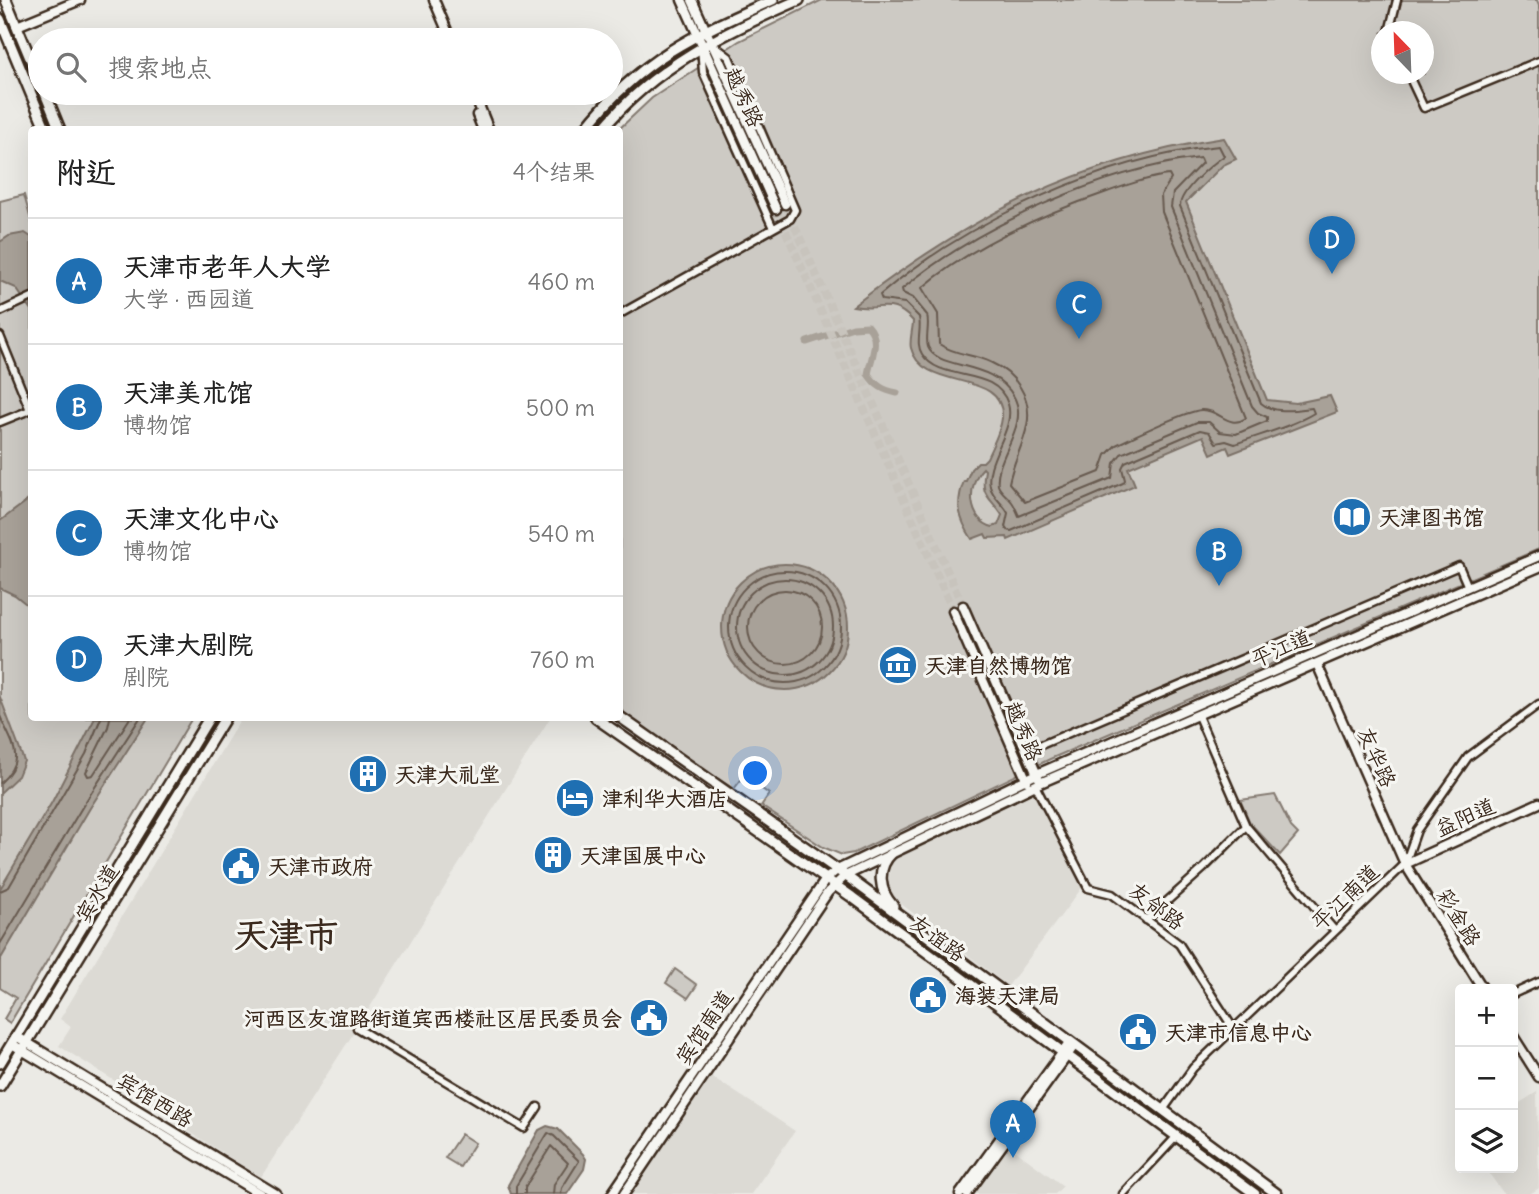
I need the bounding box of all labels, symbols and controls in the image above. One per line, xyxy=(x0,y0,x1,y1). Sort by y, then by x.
north arrow xyxy=(1371,21,1434,84)
search box xyxy=(28,28,623,105)
icon: search xyxy=(52,48,90,86)
text: 搜索地点 xyxy=(108,51,212,84)
street label: 越秀路 xyxy=(718,63,770,131)
text: 附近 xyxy=(56,153,116,191)
text: 4个结果 xyxy=(513,157,595,186)
pin: D xyxy=(1309,216,1355,274)
text: 天津市老年人大学 xyxy=(123,250,331,283)
text: A xyxy=(72,267,86,296)
text: 460 m xyxy=(528,267,595,296)
pin: C xyxy=(1056,281,1102,339)
text: 大学 · 西园道 xyxy=(123,284,254,313)
text: 天津美术馆 xyxy=(123,376,253,409)
text: B xyxy=(71,393,87,422)
text: 500 m xyxy=(526,393,595,422)
text: 博物馆 xyxy=(123,410,192,439)
library icon: 天津图书馆 xyxy=(1331,496,1373,538)
text: 天津文化中心 xyxy=(123,502,279,535)
place label: 天津图书馆 xyxy=(1379,504,1484,531)
text: C xyxy=(71,519,87,548)
text: 540 m xyxy=(528,519,595,548)
pin: B xyxy=(1196,528,1242,586)
text: 博物馆 xyxy=(123,536,192,565)
street label: 平江道 xyxy=(1247,623,1315,673)
text: 天津大剧院 xyxy=(123,628,253,661)
museum icon: 天津自然博物馆 xyxy=(877,644,919,686)
text: D xyxy=(71,645,87,674)
text: 760 m xyxy=(530,645,595,674)
place label: 天津自然博物馆 xyxy=(925,652,1072,679)
text: 剧院 xyxy=(123,662,169,691)
street label: 越秀路 xyxy=(999,697,1049,765)
street label: 友华路 xyxy=(1352,723,1402,791)
building icon: 天津大礼堂 xyxy=(347,753,389,795)
your location xyxy=(738,756,772,790)
place label: 天津大礼堂 xyxy=(395,761,500,788)
hotel icon: 津利华大酒店 xyxy=(554,777,596,819)
place label: 津利华大酒店 xyxy=(602,785,728,812)
street label: 益阳道 xyxy=(1431,792,1499,842)
building icon: 天津国展中心 xyxy=(532,834,574,876)
place label: 天津国展中心 xyxy=(580,842,706,869)
public building icon: 天津市政府 xyxy=(220,845,262,887)
place label: 天津市政府 xyxy=(268,853,373,880)
street label: 平江南道 xyxy=(1305,858,1385,936)
street label: 宾水道 xyxy=(69,859,125,927)
street label: 友邻路 xyxy=(1124,876,1190,936)
street label: 彩金路 xyxy=(1431,883,1487,951)
street label: 友谊路 xyxy=(905,909,971,967)
district label: 天津市 xyxy=(233,912,339,956)
public building icon: 海装天津局 xyxy=(907,974,949,1016)
place label: 海装天津局 xyxy=(955,982,1060,1009)
map controls xyxy=(1455,984,1518,1173)
button: + xyxy=(1455,984,1518,1047)
street label: 宾馆南道 xyxy=(669,985,739,1069)
public building icon: 河西区友谊路街道宾西楼社区居民委员会 xyxy=(628,997,670,1039)
place label: 河西区友谊路街道宾西楼社区居民委员会 xyxy=(244,1005,622,1032)
public building icon: 天津市信息中心 xyxy=(1117,1011,1159,1053)
place label: 天津市信息中心 xyxy=(1165,1019,1312,1046)
button: − xyxy=(1455,1047,1518,1110)
street label: 宾馆西路 xyxy=(112,1067,198,1133)
pin: A xyxy=(990,1100,1036,1158)
button: layers xyxy=(1455,1110,1518,1173)

